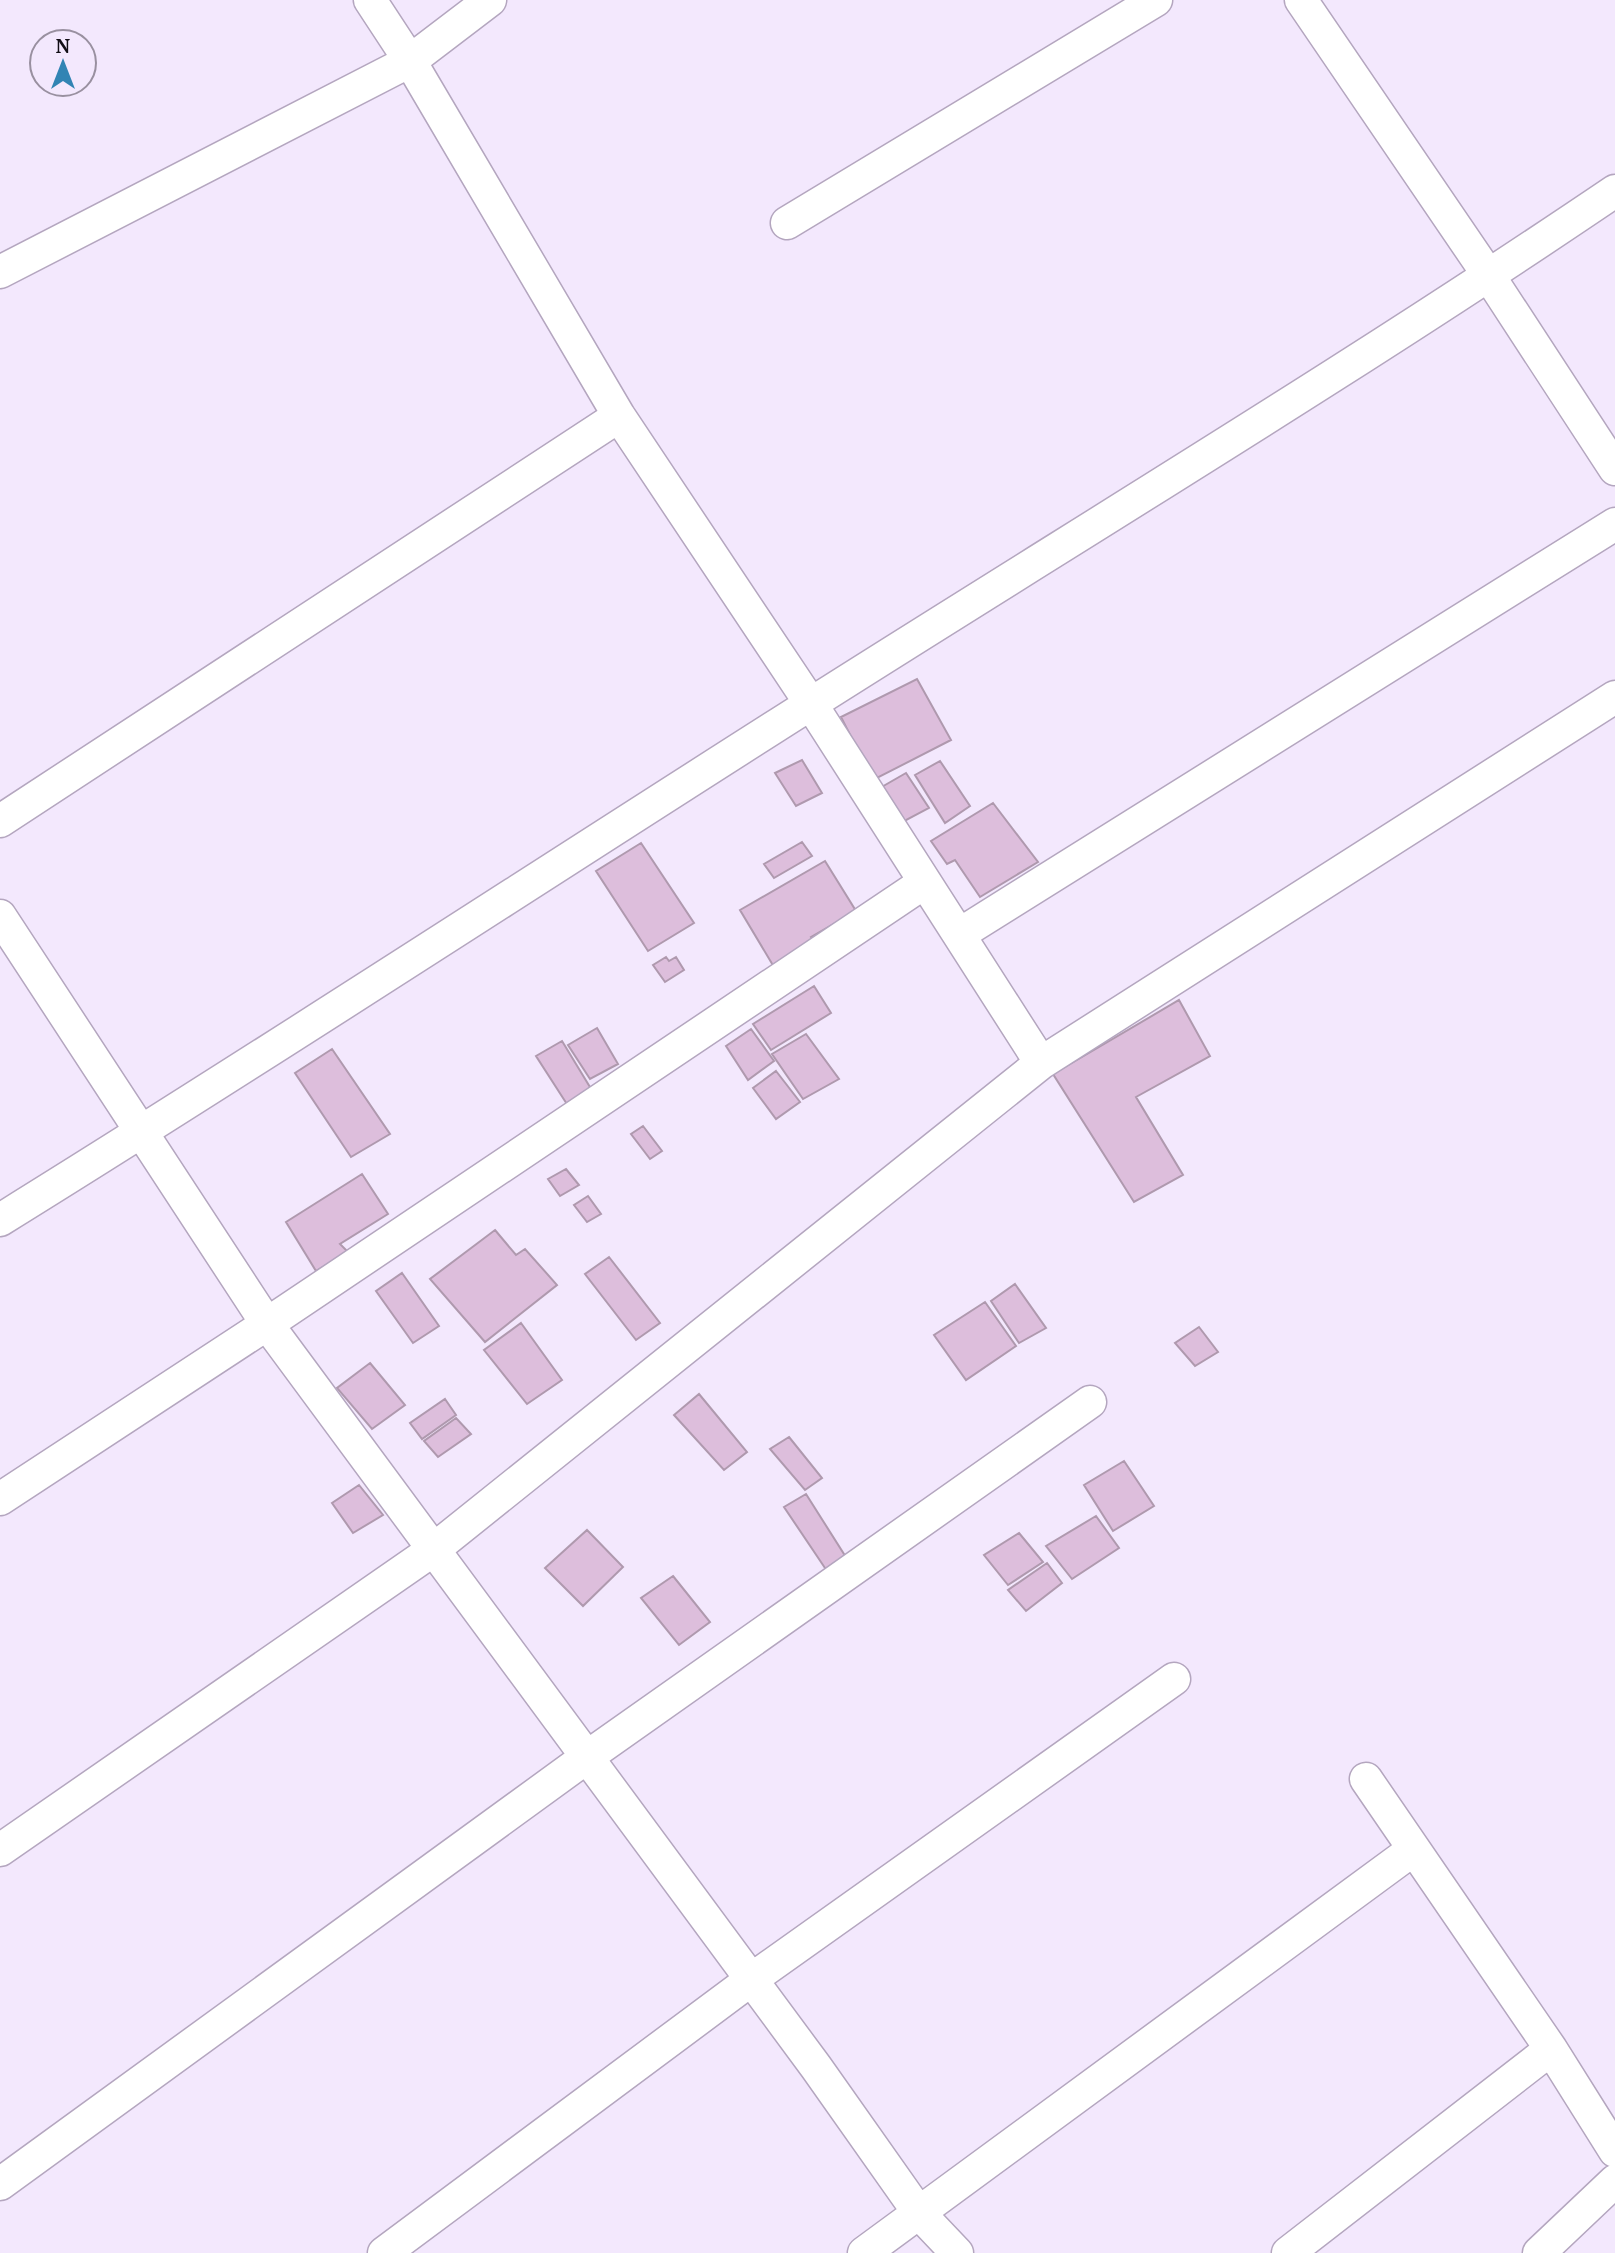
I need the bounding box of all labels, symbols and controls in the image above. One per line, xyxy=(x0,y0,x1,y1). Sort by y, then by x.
north arrow xyxy=(28,28,98,98)
text: N xyxy=(56,33,71,58)

